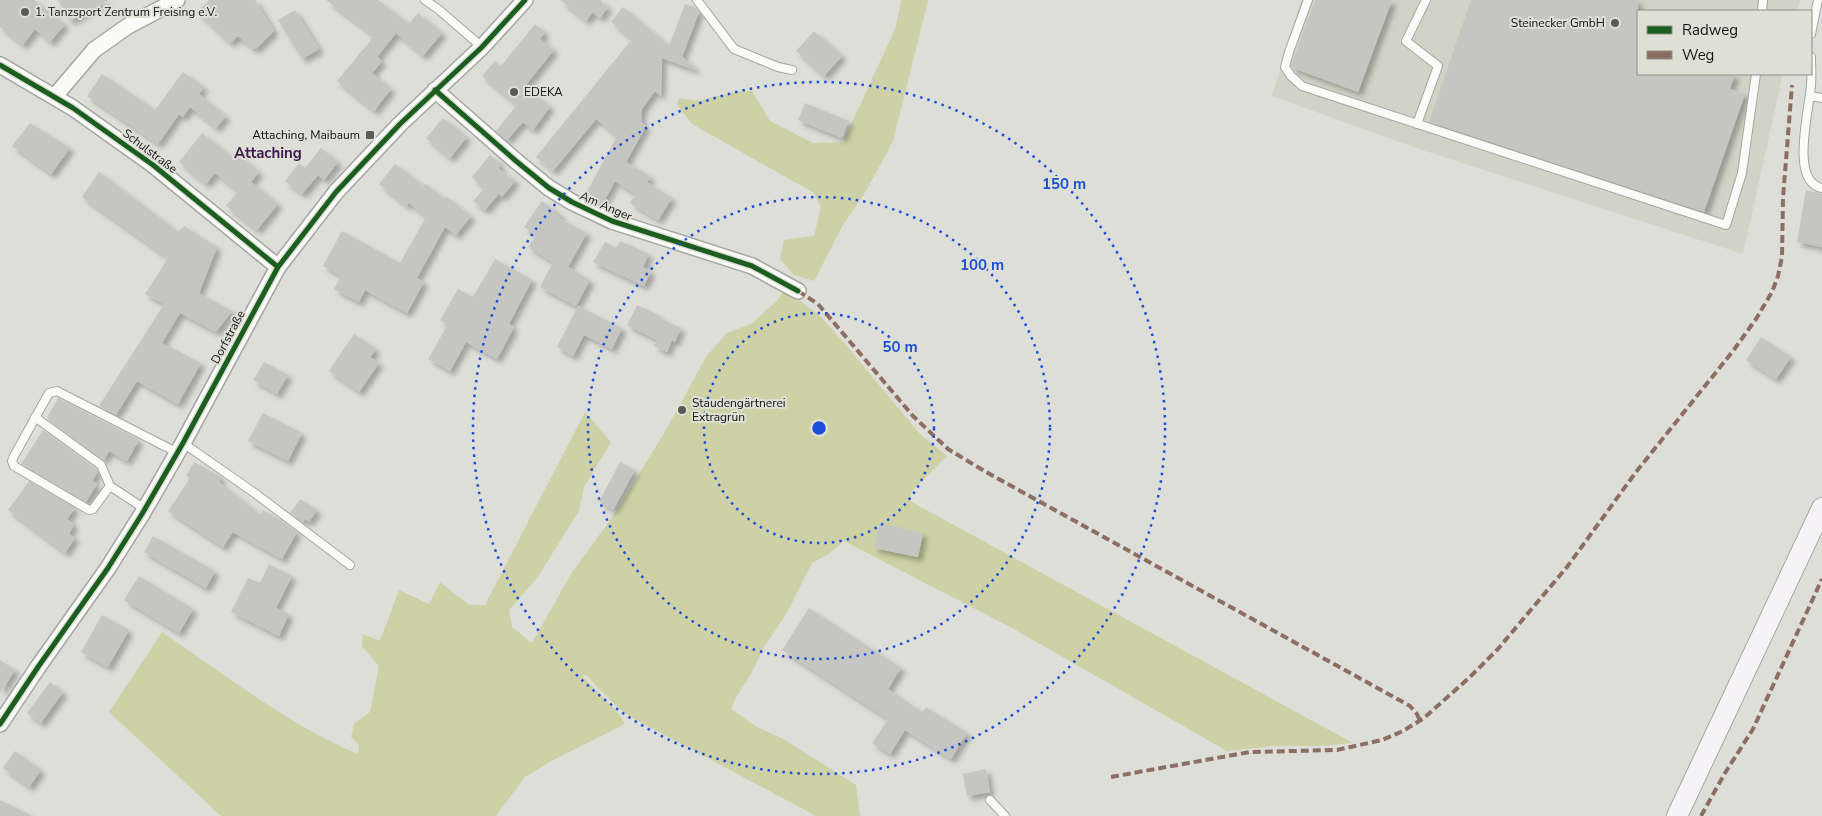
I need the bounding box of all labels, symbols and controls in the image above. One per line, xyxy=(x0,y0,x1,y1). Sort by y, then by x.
place label: 1. Tanzsport Zentrum Freising e.V. xyxy=(35,4,217,20)
marker: 1. Tanzsport Zentrum Freising e.V. xyxy=(19,6,31,18)
legend xyxy=(1637,10,1812,75)
place label: Steinecker GmbH xyxy=(1511,15,1605,31)
marker: Steinecker GmbH xyxy=(1609,17,1621,29)
text: Radweg xyxy=(1682,20,1738,40)
text: Weg xyxy=(1682,45,1714,65)
place label: EDEKA xyxy=(524,84,563,100)
marker: EDEKA xyxy=(508,86,520,98)
street label: Schulstraße xyxy=(120,125,180,177)
place label: Attaching, Maibaum xyxy=(252,127,360,143)
marker: Attaching, Maibaum xyxy=(364,129,376,141)
district label: Attaching xyxy=(234,143,302,163)
text: 150 m xyxy=(1042,174,1086,194)
street label: Am Anger xyxy=(577,187,635,225)
text: 100 m xyxy=(960,255,1004,275)
street label: Dorfstraße xyxy=(207,307,249,367)
text: 50 m xyxy=(882,337,918,357)
place label: Staudengärtnerei Extragrün xyxy=(692,395,786,425)
marker: Staudengärtnerei Extragrün xyxy=(676,404,688,416)
centre of rings xyxy=(810,419,828,437)

